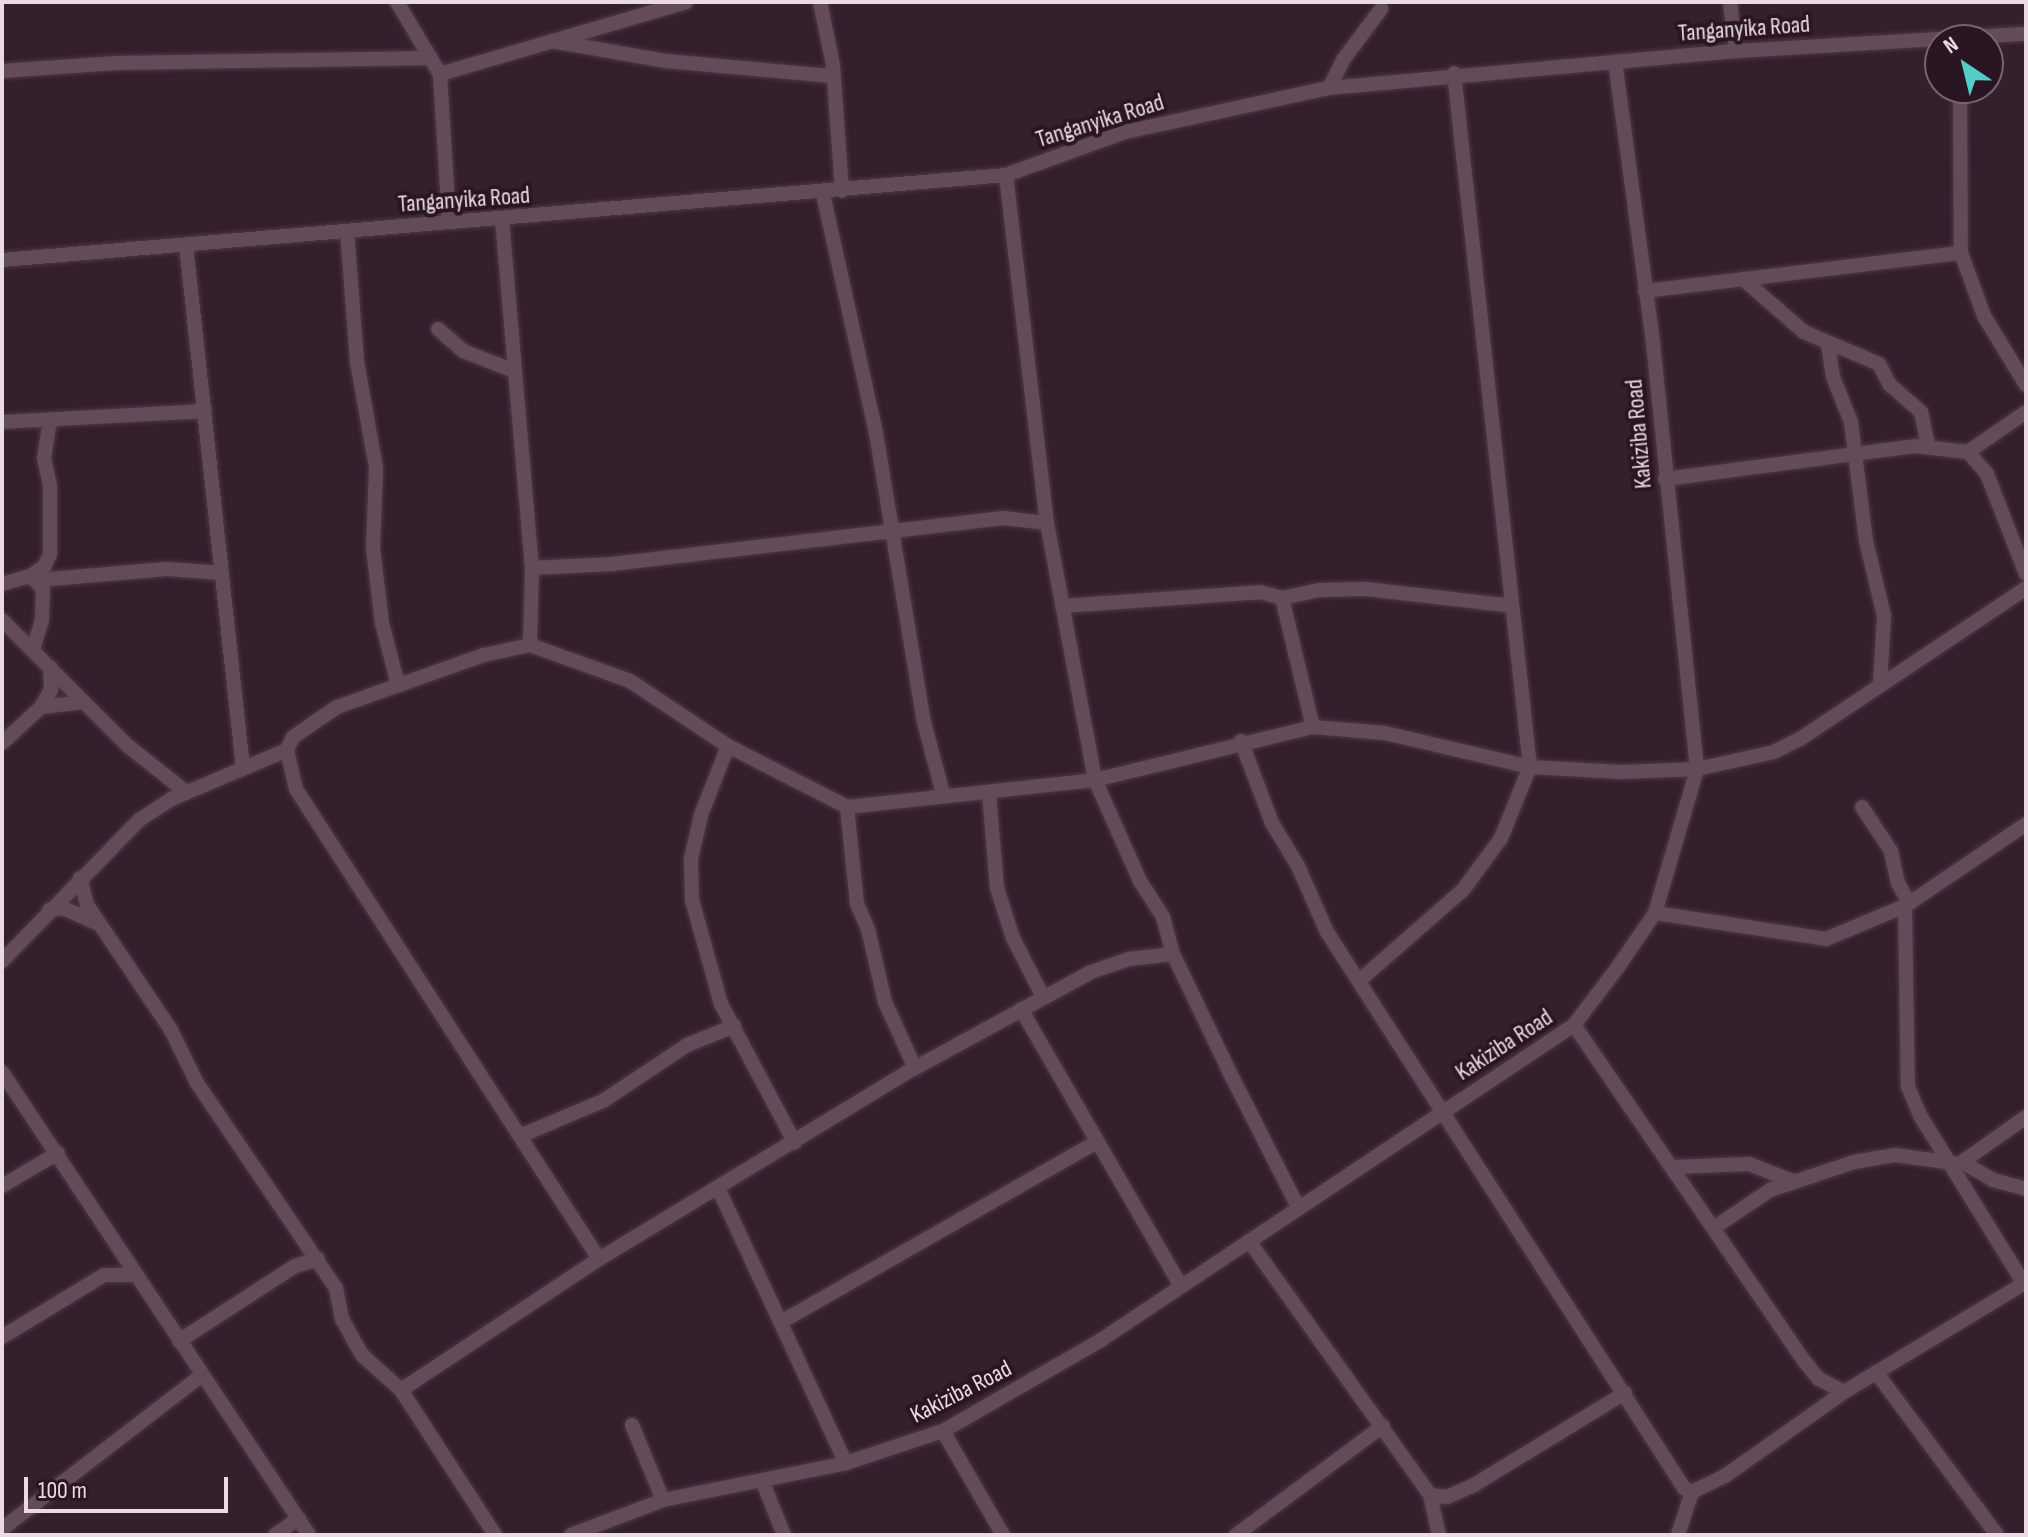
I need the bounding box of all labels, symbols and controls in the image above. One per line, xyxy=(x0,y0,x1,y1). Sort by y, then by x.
street label: Tanganyika Road xyxy=(1677,10,1811,48)
north arrow xyxy=(1924,24,2004,104)
text: N xyxy=(1939,31,1964,60)
street label: Tanganyika Road xyxy=(1033,88,1167,154)
street label: Tanganyika Road xyxy=(397,181,531,219)
street label: Kakiziba Road xyxy=(1620,378,1658,490)
street label: Kakiziba Road xyxy=(1450,1003,1558,1087)
street label: Kakiziba Road xyxy=(906,1354,1016,1430)
scale bar xyxy=(28,1461,232,1511)
text: 100 m xyxy=(38,1476,87,1505)

